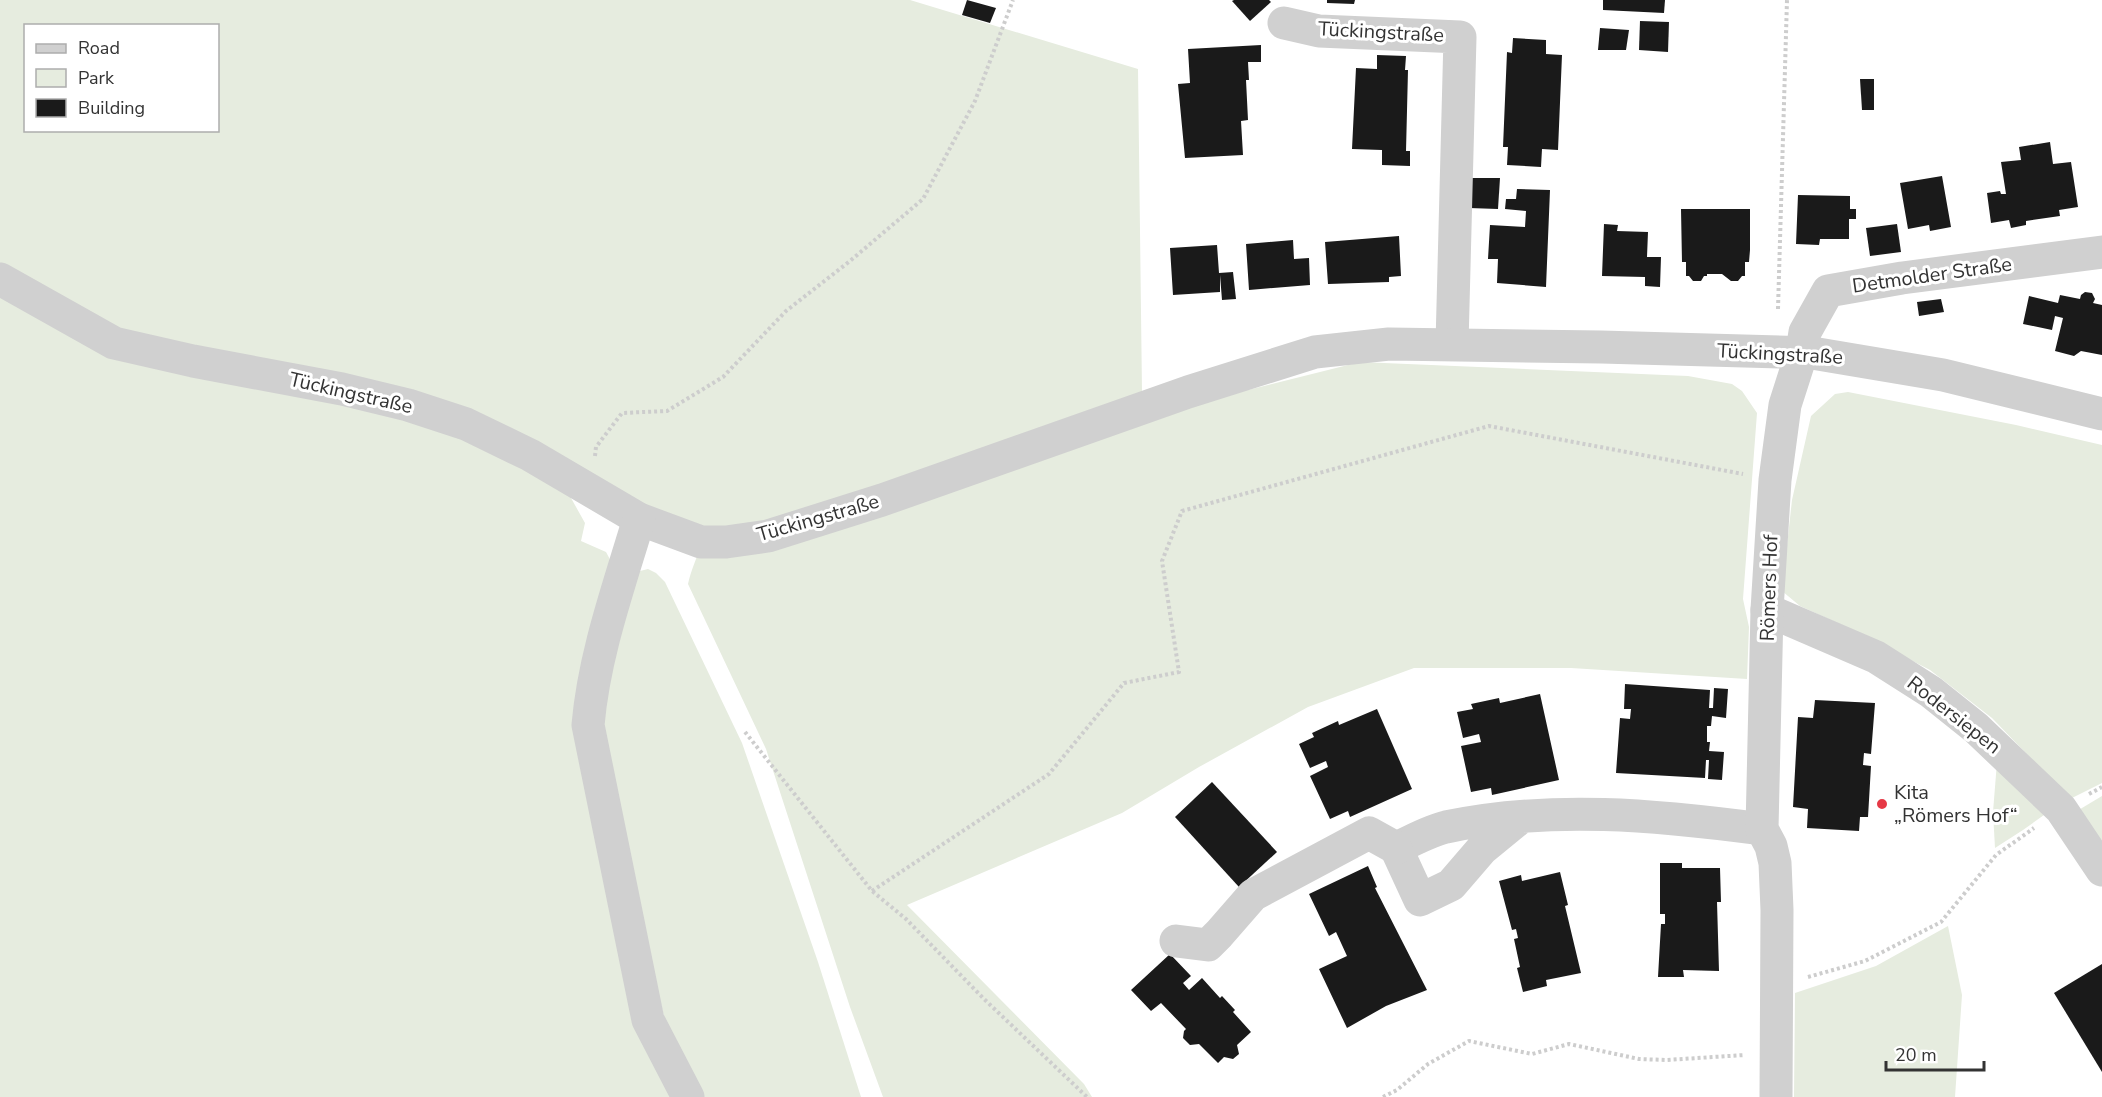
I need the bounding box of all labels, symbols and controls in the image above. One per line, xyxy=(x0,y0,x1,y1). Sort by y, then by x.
street label: Tückingstraße xyxy=(1317,15,1445,49)
legend xyxy=(24,24,219,132)
text: Road xyxy=(78,36,120,60)
text: Park xyxy=(78,66,115,90)
text: Building xyxy=(78,96,145,120)
street label: Detmolder Straße xyxy=(1850,250,2014,300)
street label: Tückingstraße xyxy=(1716,337,1844,371)
street label: Tückingstraße xyxy=(287,366,415,420)
street label: Tückingstraße xyxy=(754,488,882,548)
street label: Römers Hof xyxy=(1754,534,1784,642)
street label: Rodersiepen xyxy=(1901,670,2007,760)
place label: Kita „Römers Hof“ xyxy=(1894,779,2018,829)
marker: Kita „Römers Hof“ xyxy=(1875,797,1889,811)
scale bar xyxy=(1886,1034,1984,1072)
text: 20 m xyxy=(1895,1043,1937,1067)

